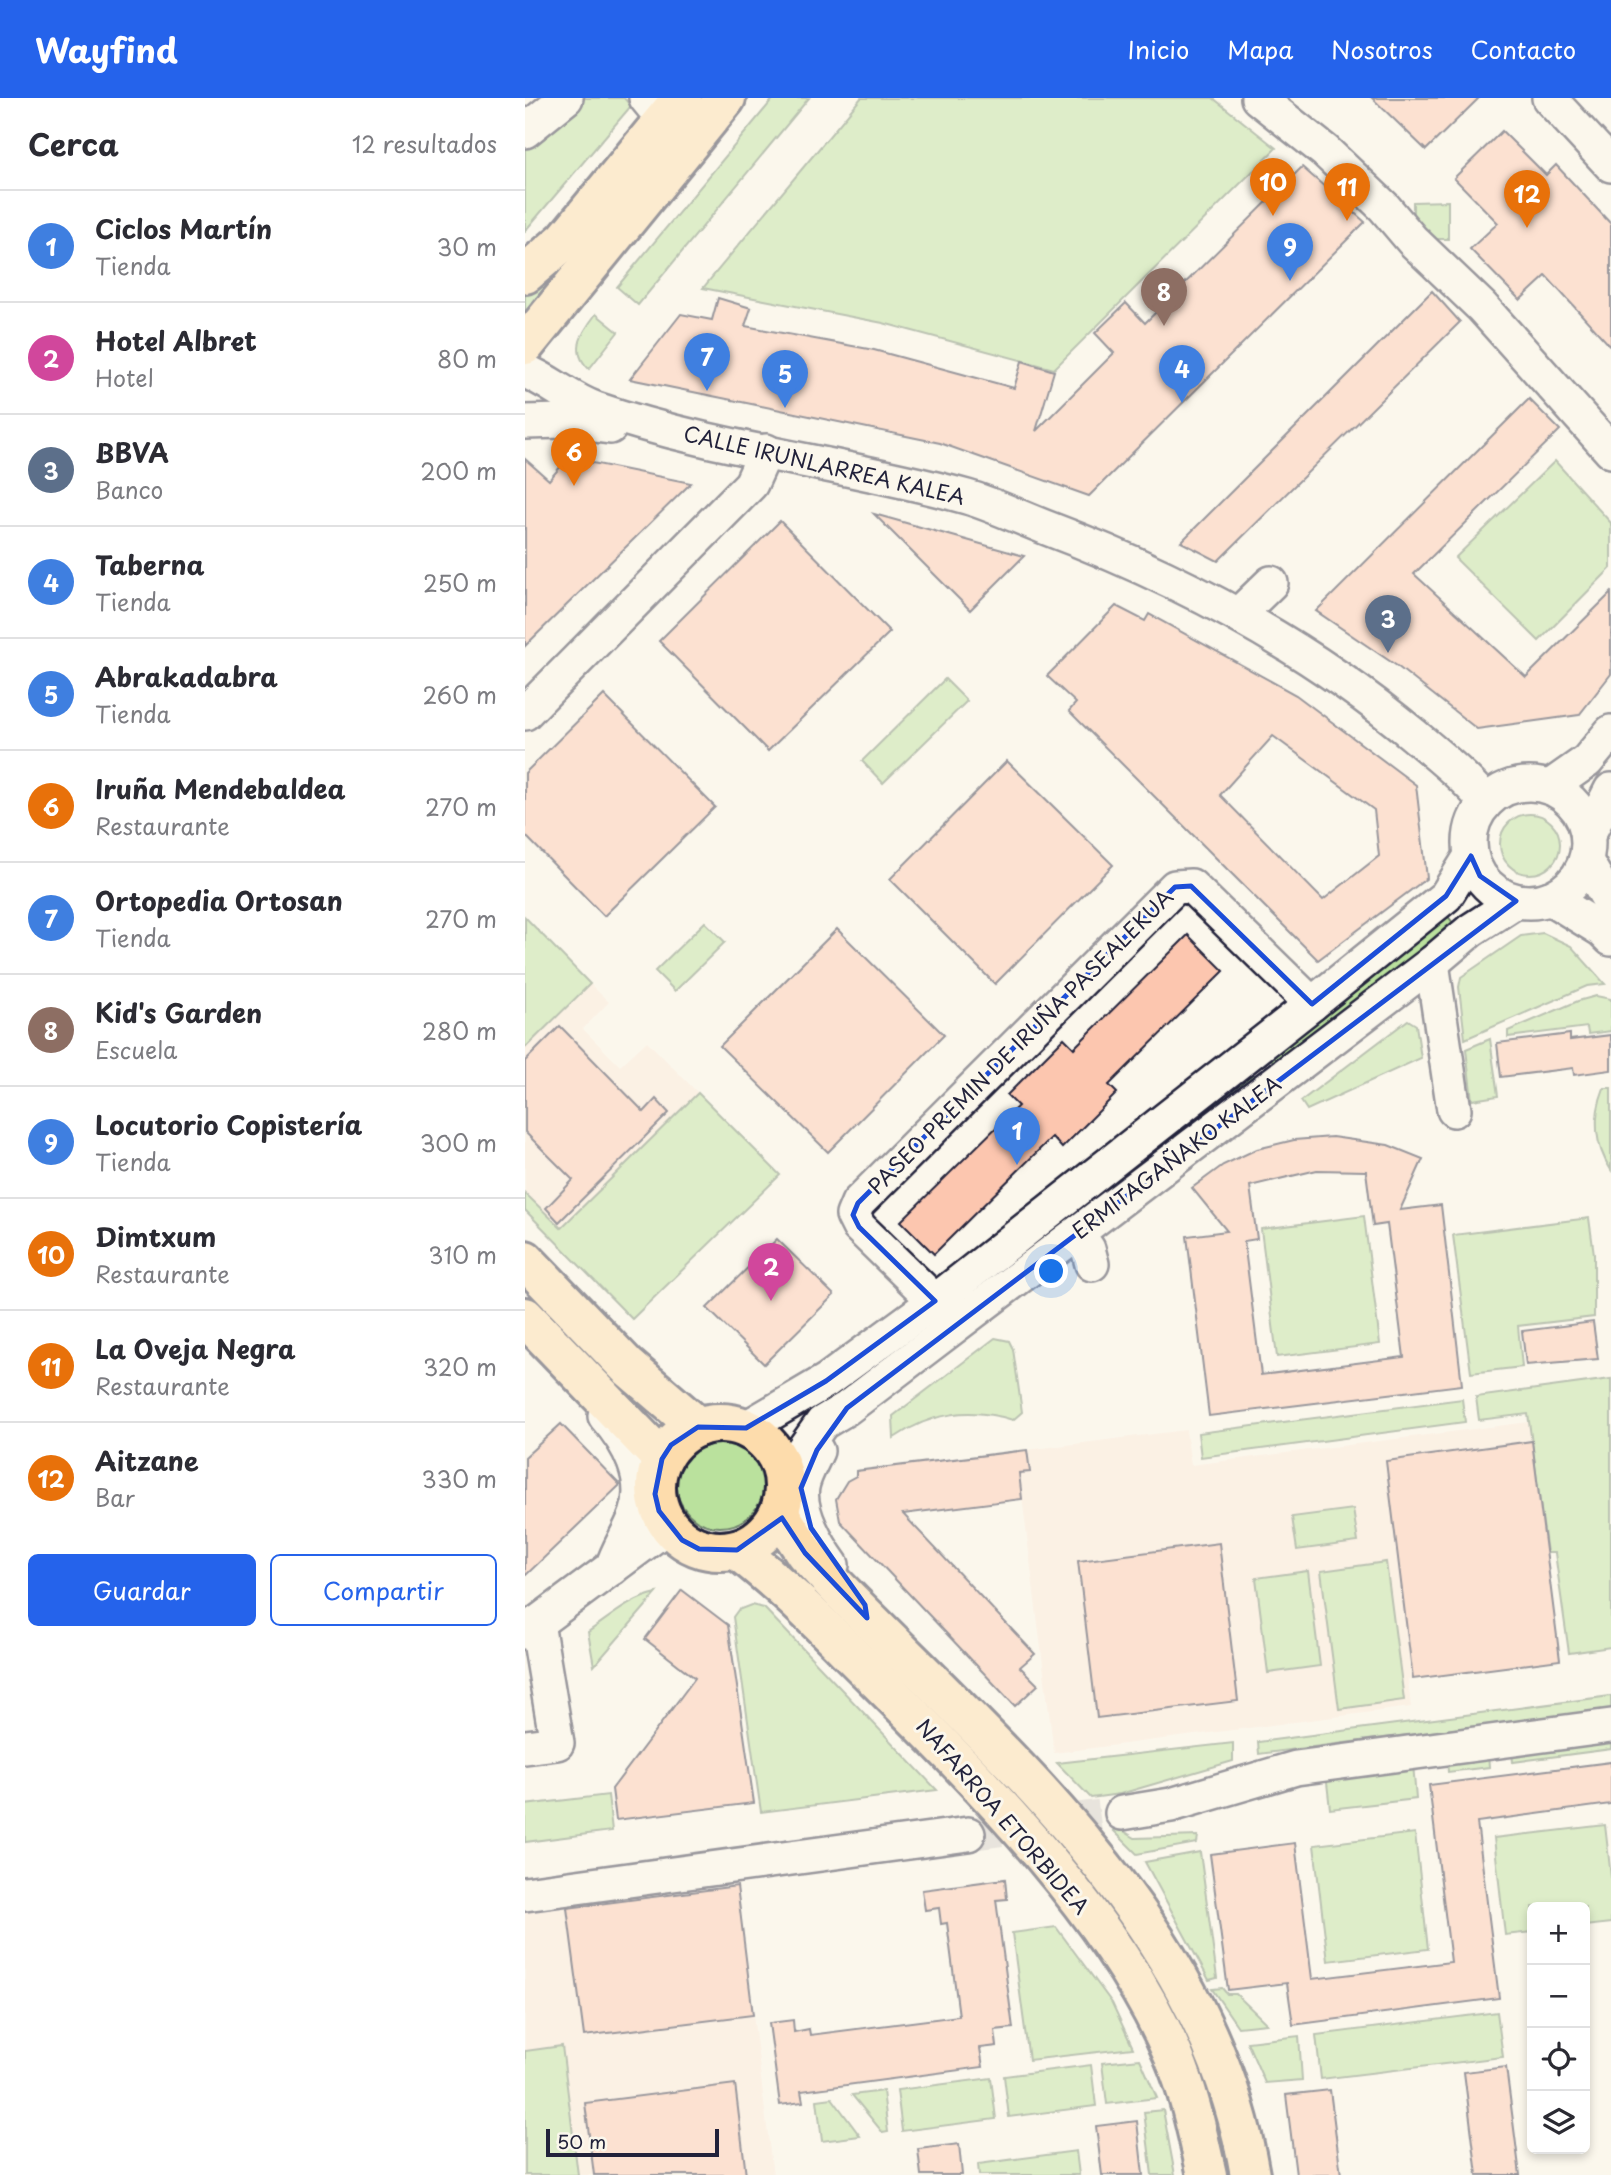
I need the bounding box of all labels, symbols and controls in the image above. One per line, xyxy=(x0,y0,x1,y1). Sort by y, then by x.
text: Wayfind xyxy=(35,24,178,74)
text: Inicio xyxy=(1128,31,1189,67)
text: Mapa xyxy=(1227,31,1293,67)
text: Nosotros xyxy=(1331,31,1433,67)
text: Contacto xyxy=(1471,31,1576,67)
text: Cerca xyxy=(28,121,119,166)
text: 12 resultados xyxy=(352,126,497,161)
pin: 10 xyxy=(1250,158,1296,216)
pin: 11 xyxy=(1324,163,1370,221)
pin: 12 xyxy=(1504,170,1550,228)
text: Ciclos Martín xyxy=(95,209,272,248)
pin: 9 xyxy=(1267,223,1313,281)
text: 1 xyxy=(46,229,57,264)
text: 30 m xyxy=(436,229,497,264)
text: Tienda xyxy=(95,248,171,283)
pin: 8 xyxy=(1141,268,1187,326)
text: Hotel Albret xyxy=(95,321,257,360)
pin: 7 xyxy=(684,333,730,391)
text: 2 xyxy=(43,341,59,376)
text: 80 m xyxy=(437,341,497,376)
pin: 4 xyxy=(1159,345,1205,403)
pin: 5 xyxy=(762,350,808,408)
text: Hotel xyxy=(95,360,154,395)
street label: CALLE IRUNLARREA KALEA xyxy=(681,416,968,512)
pin: 6 xyxy=(551,428,597,486)
text: BBVA xyxy=(95,433,169,472)
text: 3 xyxy=(43,453,59,488)
text: 200 m xyxy=(420,453,497,488)
text: Banco xyxy=(95,472,163,507)
text: Taberna xyxy=(95,545,205,584)
text: 4 xyxy=(43,565,59,600)
text: 250 m xyxy=(423,565,497,600)
text: Tienda xyxy=(95,584,171,619)
pin: 3 xyxy=(1365,595,1411,653)
text: Abrakadabra xyxy=(95,657,278,696)
text: 5 xyxy=(44,677,58,712)
text: 260 m xyxy=(422,677,497,712)
text: Tienda xyxy=(95,696,171,731)
text: Iruña Mendebaldea xyxy=(95,769,346,808)
text: 6 xyxy=(43,789,59,824)
text: 270 m xyxy=(425,789,497,824)
text: Restaurante xyxy=(95,808,230,843)
text: Ortopedia Ortosan xyxy=(95,881,343,920)
street label: PASEO PREMIN DE IRUÑA PASEALEKUA xyxy=(860,881,1180,1201)
text: 7 xyxy=(44,901,58,936)
text: 270 m xyxy=(425,901,497,936)
text: Tienda xyxy=(95,920,171,955)
text: Kid's Garden xyxy=(95,993,262,1032)
text: 8 xyxy=(44,1013,58,1048)
text: 280 m xyxy=(422,1013,497,1048)
text: Escuela xyxy=(95,1032,177,1067)
street label: ERMITAGAÑAKO KALEA xyxy=(1065,1067,1287,1246)
text: Locutorio Copistería xyxy=(95,1105,362,1144)
pin: 1 xyxy=(994,1107,1040,1165)
text: 9 xyxy=(44,1125,58,1160)
text: 300 m xyxy=(420,1125,497,1160)
text: Tienda xyxy=(95,1144,171,1179)
text: Dimtxum xyxy=(95,1217,216,1256)
text: 10 xyxy=(37,1237,65,1272)
text: 310 m xyxy=(428,1237,497,1272)
pin: 2 xyxy=(748,1243,794,1301)
your location xyxy=(1034,1254,1068,1288)
text: Restaurante xyxy=(95,1256,230,1291)
text: La Oveja Negra xyxy=(95,1329,296,1368)
text: 11 xyxy=(41,1349,61,1384)
text: 320 m xyxy=(423,1349,497,1384)
text: Restaurante xyxy=(95,1368,230,1403)
text: Aitzane xyxy=(95,1441,199,1480)
text: 12 xyxy=(37,1461,65,1496)
text: 330 m xyxy=(421,1461,497,1496)
text: Bar xyxy=(95,1480,135,1515)
button: Guardar xyxy=(28,1554,256,1626)
button: Compartir xyxy=(270,1554,497,1626)
street label: NAFARROA ETORBIDEA xyxy=(909,1711,1098,1921)
map controls xyxy=(1527,1902,1590,2154)
button: + xyxy=(1527,1902,1590,1965)
button: − xyxy=(1527,1965,1590,2028)
button: locate xyxy=(1527,2028,1590,2091)
button: layers xyxy=(1527,2091,1590,2154)
scale bar xyxy=(546,2126,719,2158)
text: 50 m xyxy=(557,2127,606,2155)

